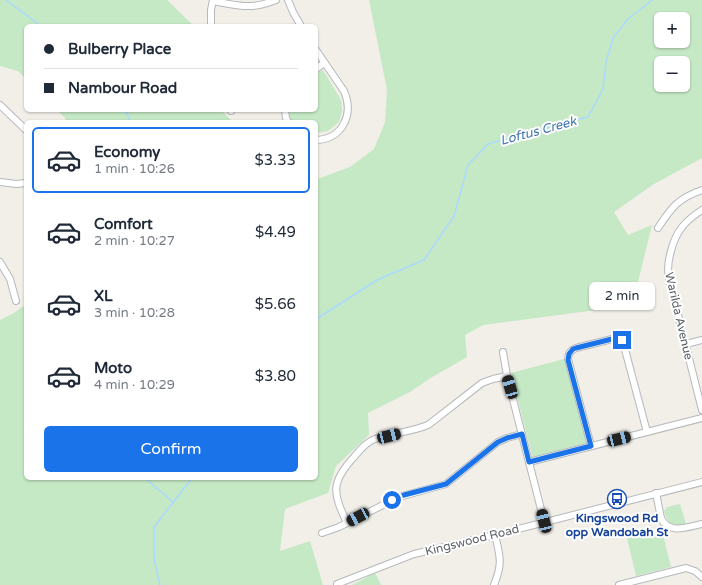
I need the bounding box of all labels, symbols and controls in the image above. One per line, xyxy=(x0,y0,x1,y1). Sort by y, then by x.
map controls xyxy=(654,12,690,92)
button: + xyxy=(654,12,690,48)
text: Bulberry Place xyxy=(68,40,171,58)
button: − xyxy=(654,56,690,92)
text: Nambour Road xyxy=(68,79,177,97)
water label: Loftus Creek xyxy=(498,113,579,149)
icon: car xyxy=(46,142,82,178)
text: Economy xyxy=(94,143,160,161)
text: $3.33 xyxy=(255,151,296,169)
text: 1 min · 10:26 xyxy=(94,161,175,177)
icon: car xyxy=(46,214,82,250)
text: Comfort xyxy=(94,215,153,233)
text: $4.49 xyxy=(255,223,296,241)
text: 2 min · 10:27 xyxy=(94,233,175,249)
street label: Warilda Avenue xyxy=(662,271,696,361)
callout: 2 min xyxy=(589,282,655,310)
icon: car xyxy=(46,286,82,322)
text: XL xyxy=(94,287,113,305)
text: 2 min xyxy=(605,288,639,304)
text: $5.66 xyxy=(255,295,296,313)
text: 3 min · 10:28 xyxy=(94,305,175,321)
route end xyxy=(613,331,631,349)
icon: car xyxy=(46,358,82,394)
text: Moto xyxy=(94,359,132,377)
text: $3.80 xyxy=(255,367,296,385)
car xyxy=(501,374,519,400)
text: 4 min · 10:29 xyxy=(94,377,175,393)
button: Confirm xyxy=(44,426,298,472)
car xyxy=(376,427,402,445)
car xyxy=(606,430,632,448)
bus stop icon: Kingswood Rd opp Wandobah St xyxy=(606,488,628,510)
route start xyxy=(383,491,401,509)
car xyxy=(345,506,371,528)
car xyxy=(535,508,553,534)
place label: Kingswood Rd opp Wandobah St xyxy=(566,511,669,540)
street label: Kingswood Road xyxy=(423,522,521,558)

